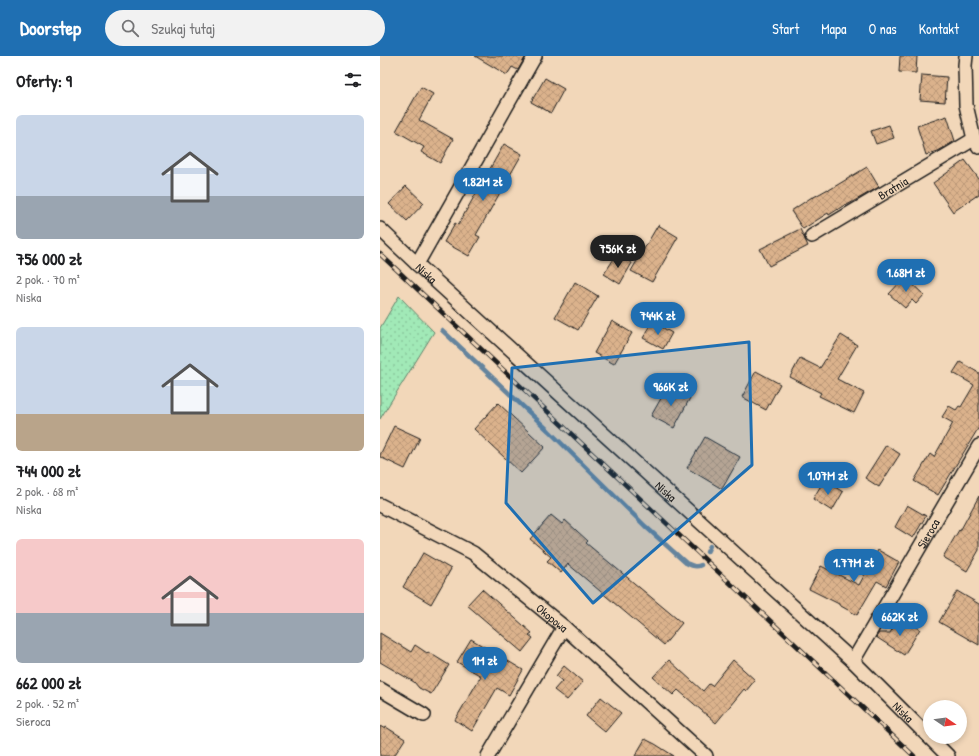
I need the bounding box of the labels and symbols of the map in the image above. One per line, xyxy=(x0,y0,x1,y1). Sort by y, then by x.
pin: 1.82M zł xyxy=(442,168,524,202)
street label: Bratnia xyxy=(874,172,911,203)
pin: 756K zł xyxy=(581,235,655,269)
street label: Niska xyxy=(412,259,441,287)
pin: 1.68M zł xyxy=(865,259,947,293)
pin: 744K zł xyxy=(621,302,695,336)
pin: 966K zł xyxy=(634,373,708,407)
pin: 1.07M zł xyxy=(787,462,869,496)
street label: Niska xyxy=(652,477,681,505)
street label: Sieroca xyxy=(912,515,943,551)
pin: 1.77M zł xyxy=(813,549,895,583)
street label: Okopowa xyxy=(533,599,572,636)
pin: 662K zł xyxy=(863,603,937,637)
pin: 1M zł xyxy=(457,647,513,681)
street label: Niska xyxy=(889,697,918,726)
north arrow xyxy=(923,700,967,744)

